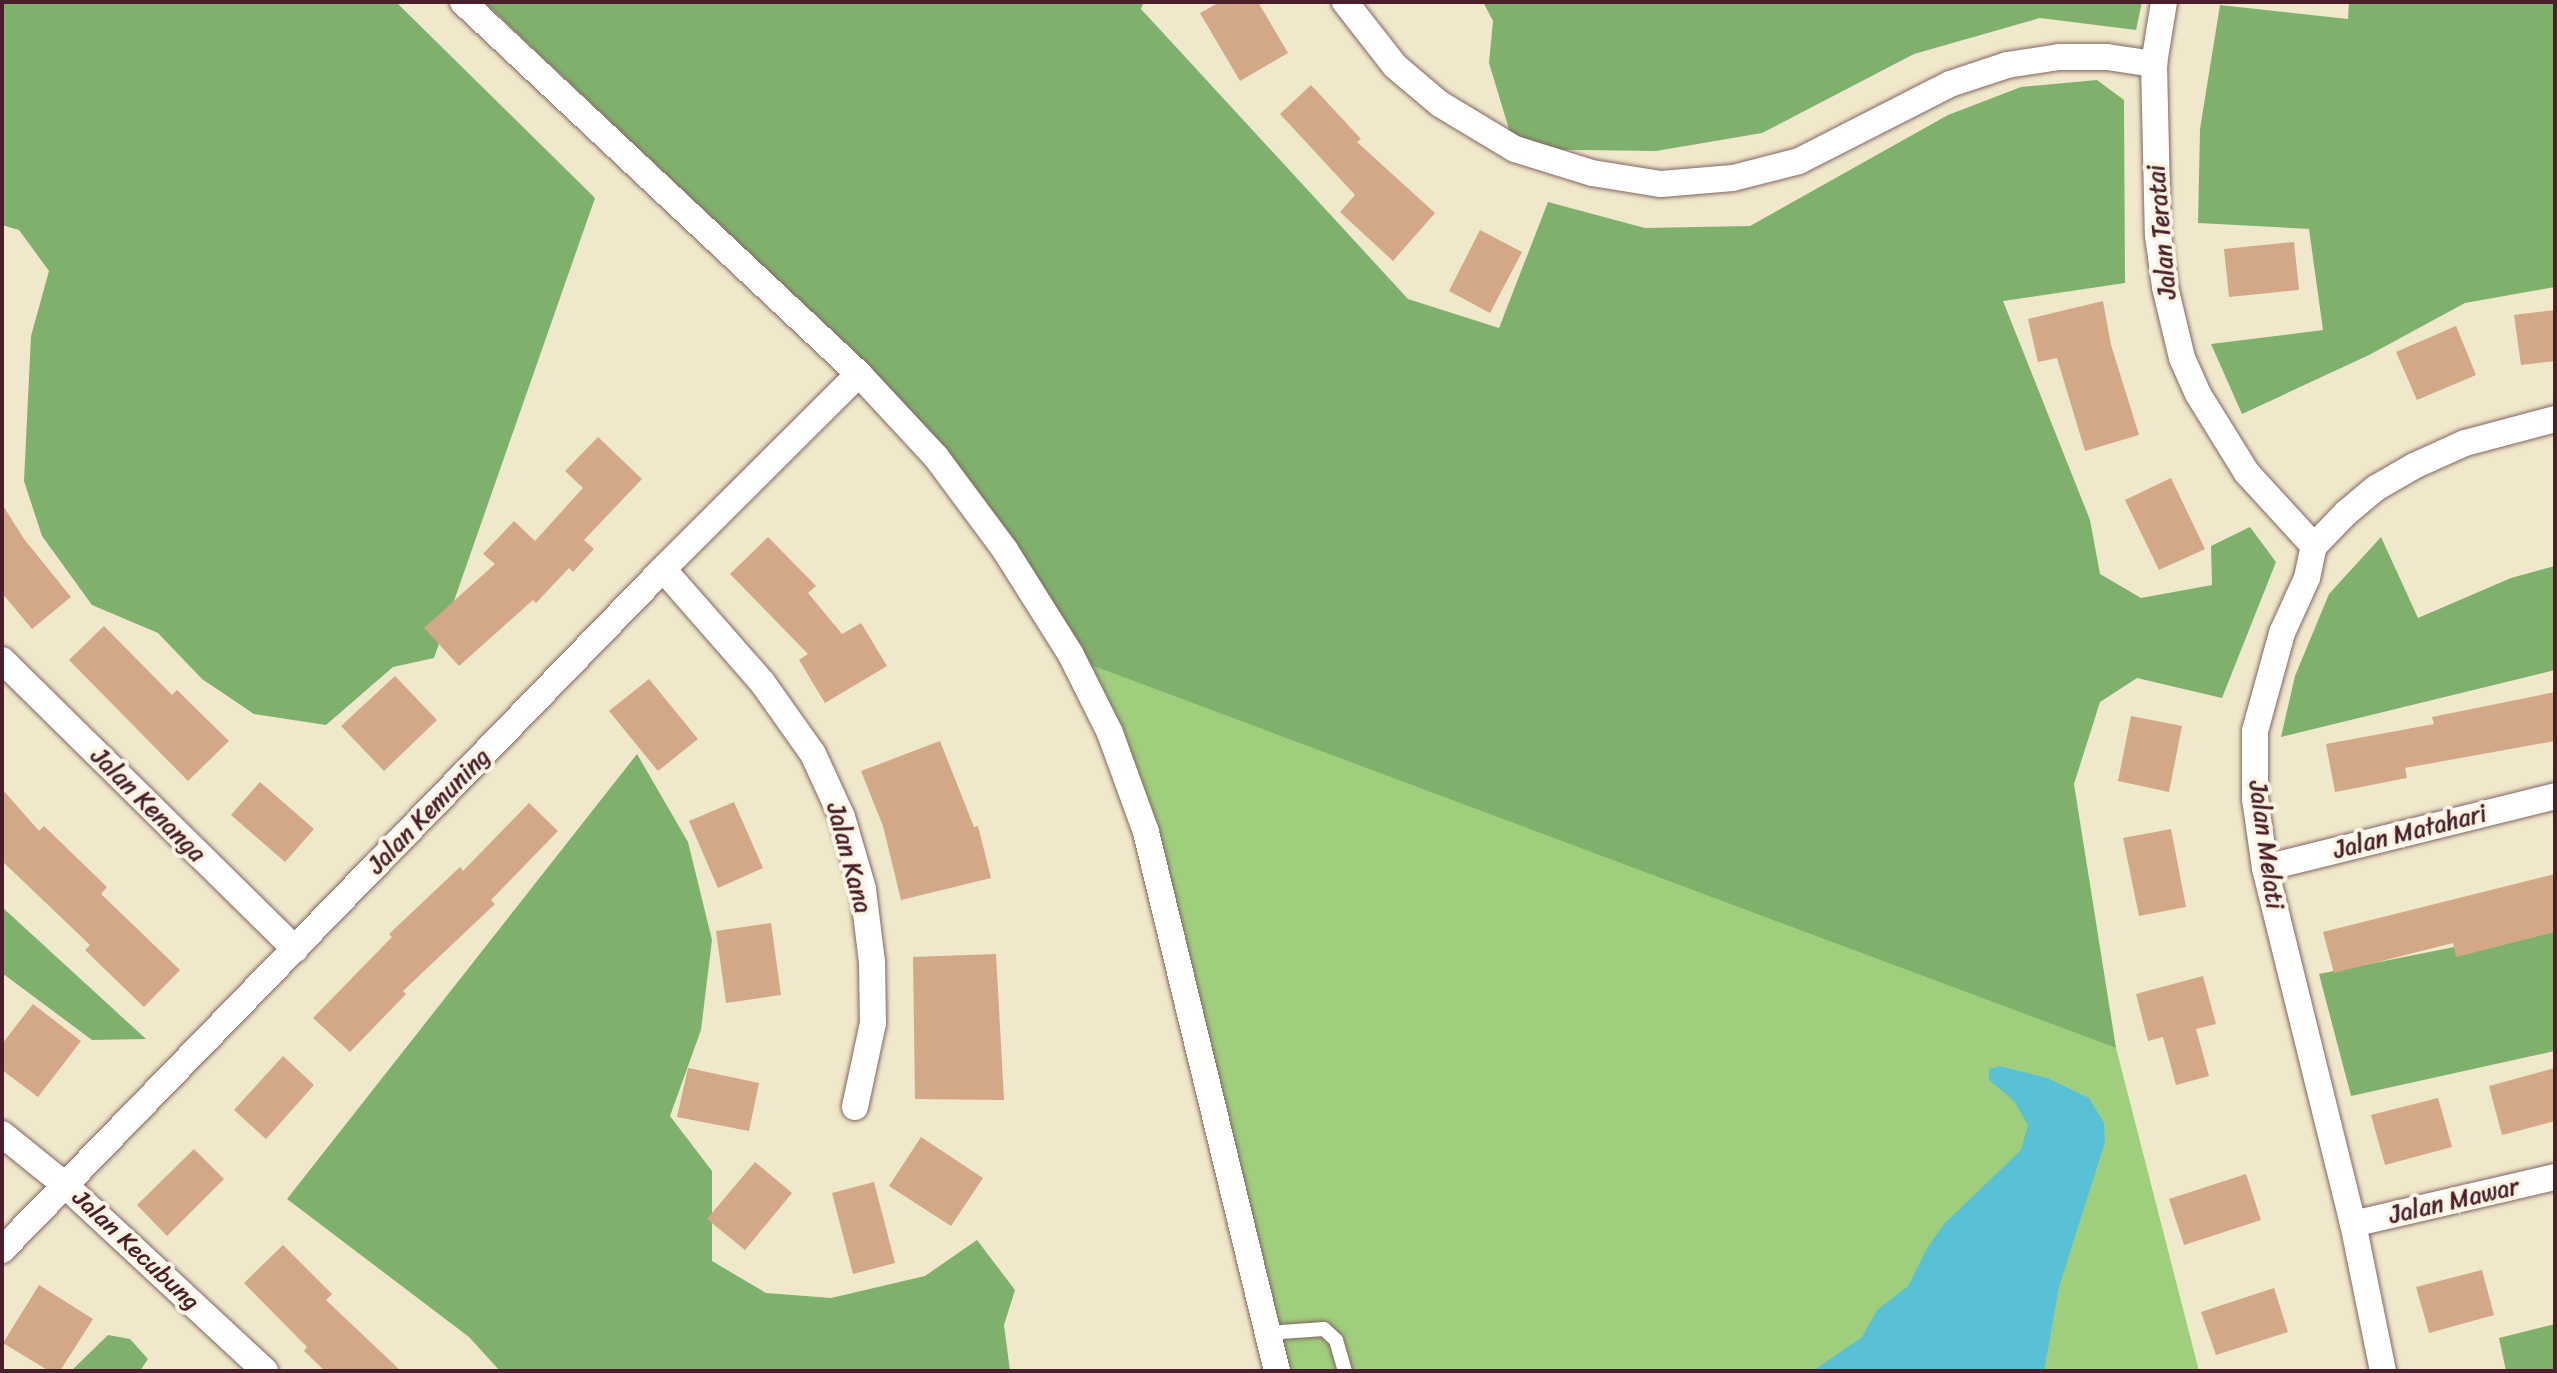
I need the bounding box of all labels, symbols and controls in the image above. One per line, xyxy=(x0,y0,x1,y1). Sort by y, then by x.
street label: Jalan Teratai xyxy=(2142,163,2182,301)
street label: Jalan Kenanga xyxy=(85,742,211,868)
street label: Jalan Kemuning xyxy=(362,742,496,880)
street label: Jalan Melati xyxy=(2243,779,2289,911)
street label: Jalan Matahari xyxy=(2331,799,2489,865)
street label: Jalan Kana xyxy=(820,800,878,916)
street label: Jalan Mawar xyxy=(2387,1172,2521,1230)
street label: Jalan Kecubung xyxy=(66,1184,206,1316)

